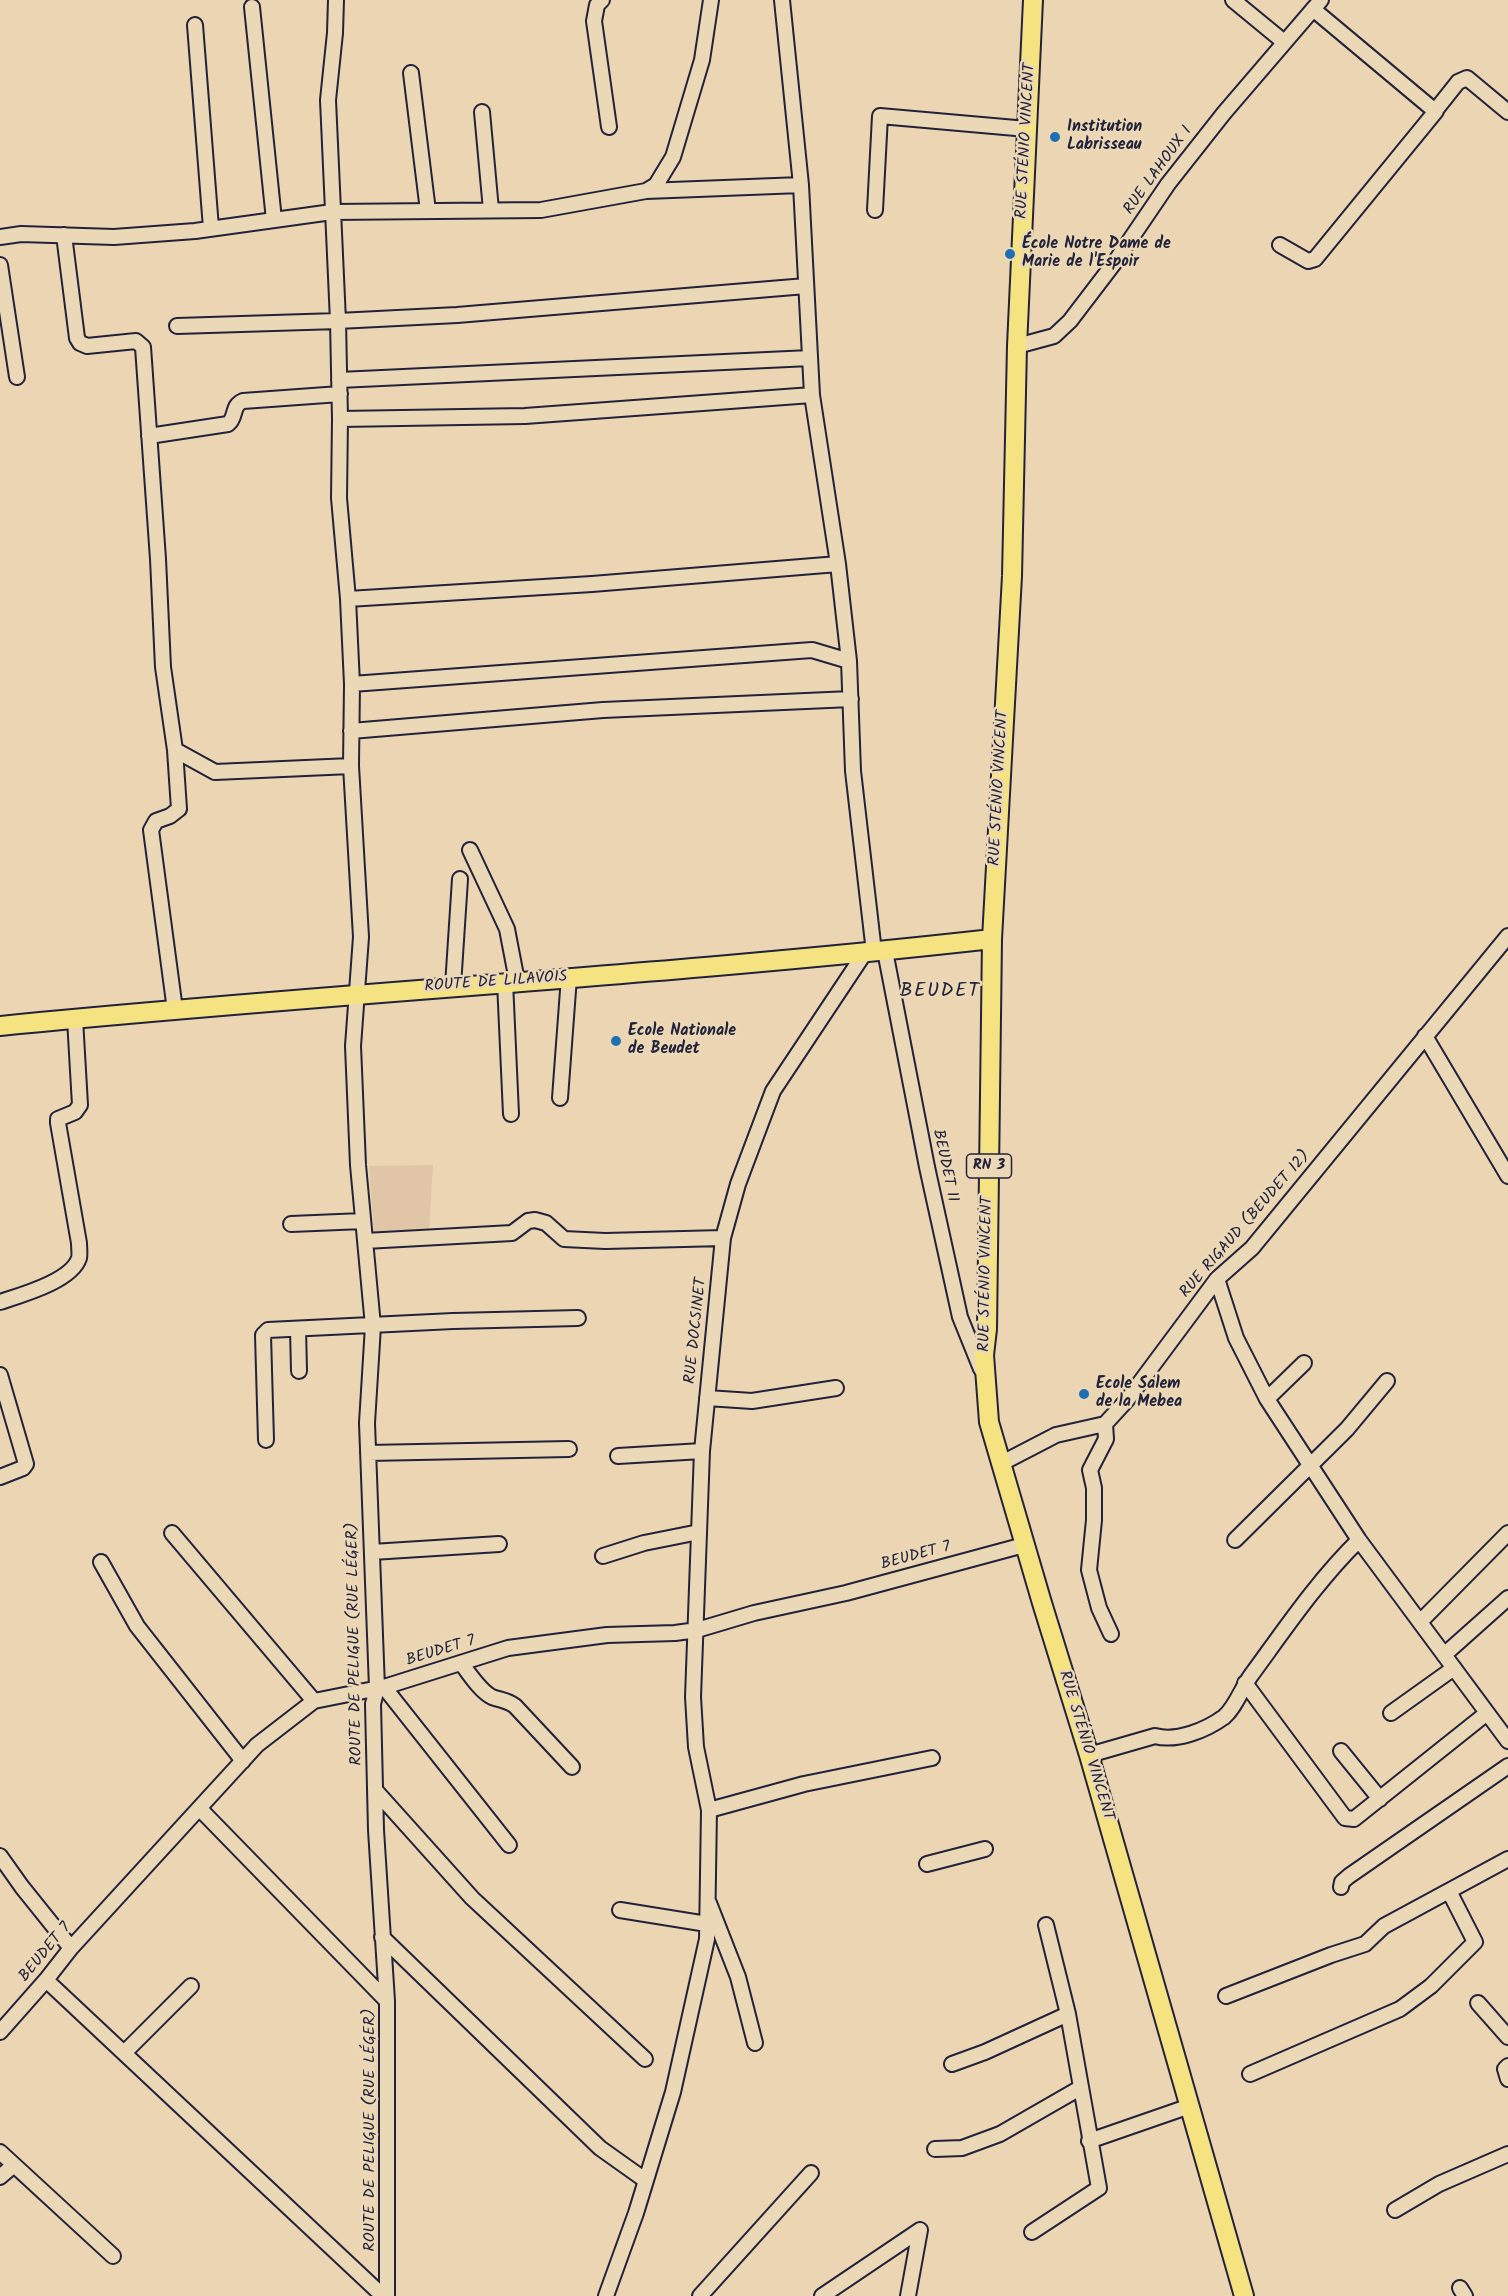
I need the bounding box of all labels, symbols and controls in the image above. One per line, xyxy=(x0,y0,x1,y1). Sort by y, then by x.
street label: RUE STÉNIO VINCENT xyxy=(1013,63,1041,219)
place label: Institution Labrisseau xyxy=(1067,118,1142,156)
street label: RUE LAHOUX I xyxy=(1120,123,1198,219)
marker: Institution Labrisseau xyxy=(1048,130,1062,144)
place label: École Notre Dame de Marie de l'Espoir xyxy=(1022,235,1171,273)
marker: École Notre Dame de Marie de l'Espoir xyxy=(1003,247,1017,261)
street label: RUE STÉNIO VINCENT xyxy=(986,710,1014,866)
street label: ROUTE DE LILAVOIS xyxy=(424,968,568,998)
district label: BEUDET xyxy=(900,981,980,1005)
place label: Ecole Nationale de Beudet xyxy=(628,1022,736,1060)
marker: Ecole Nationale de Beudet xyxy=(609,1034,623,1048)
street label: BEUDET 11 xyxy=(927,1128,961,1204)
street label: RUE RIGAUD (BEUDET 12) xyxy=(1177,1147,1315,1303)
road number: RN 3 xyxy=(966,1154,1012,1178)
street label: RUE STÉNIO VINCENT xyxy=(976,1196,998,1352)
street label: RUE DOCSINET xyxy=(682,1277,712,1385)
place label: Ecole Salem de la Mebea xyxy=(1096,1375,1182,1413)
marker: Ecole Salem de la Mebea xyxy=(1077,1387,1091,1401)
street label: ROUTE DE PELIGUE (RUE LÉGER) xyxy=(344,1522,368,1766)
street label: BEUDET 7 xyxy=(879,1539,953,1575)
street label: BEUDET 7 xyxy=(404,1632,478,1672)
street label: RUE STÉNIO VINCENT xyxy=(1053,1669,1117,1823)
street label: BEUDET 7 xyxy=(16,1920,76,1986)
street label: ROUTE DE PELIGUE (RUE LÉGER) xyxy=(361,2008,381,2252)

